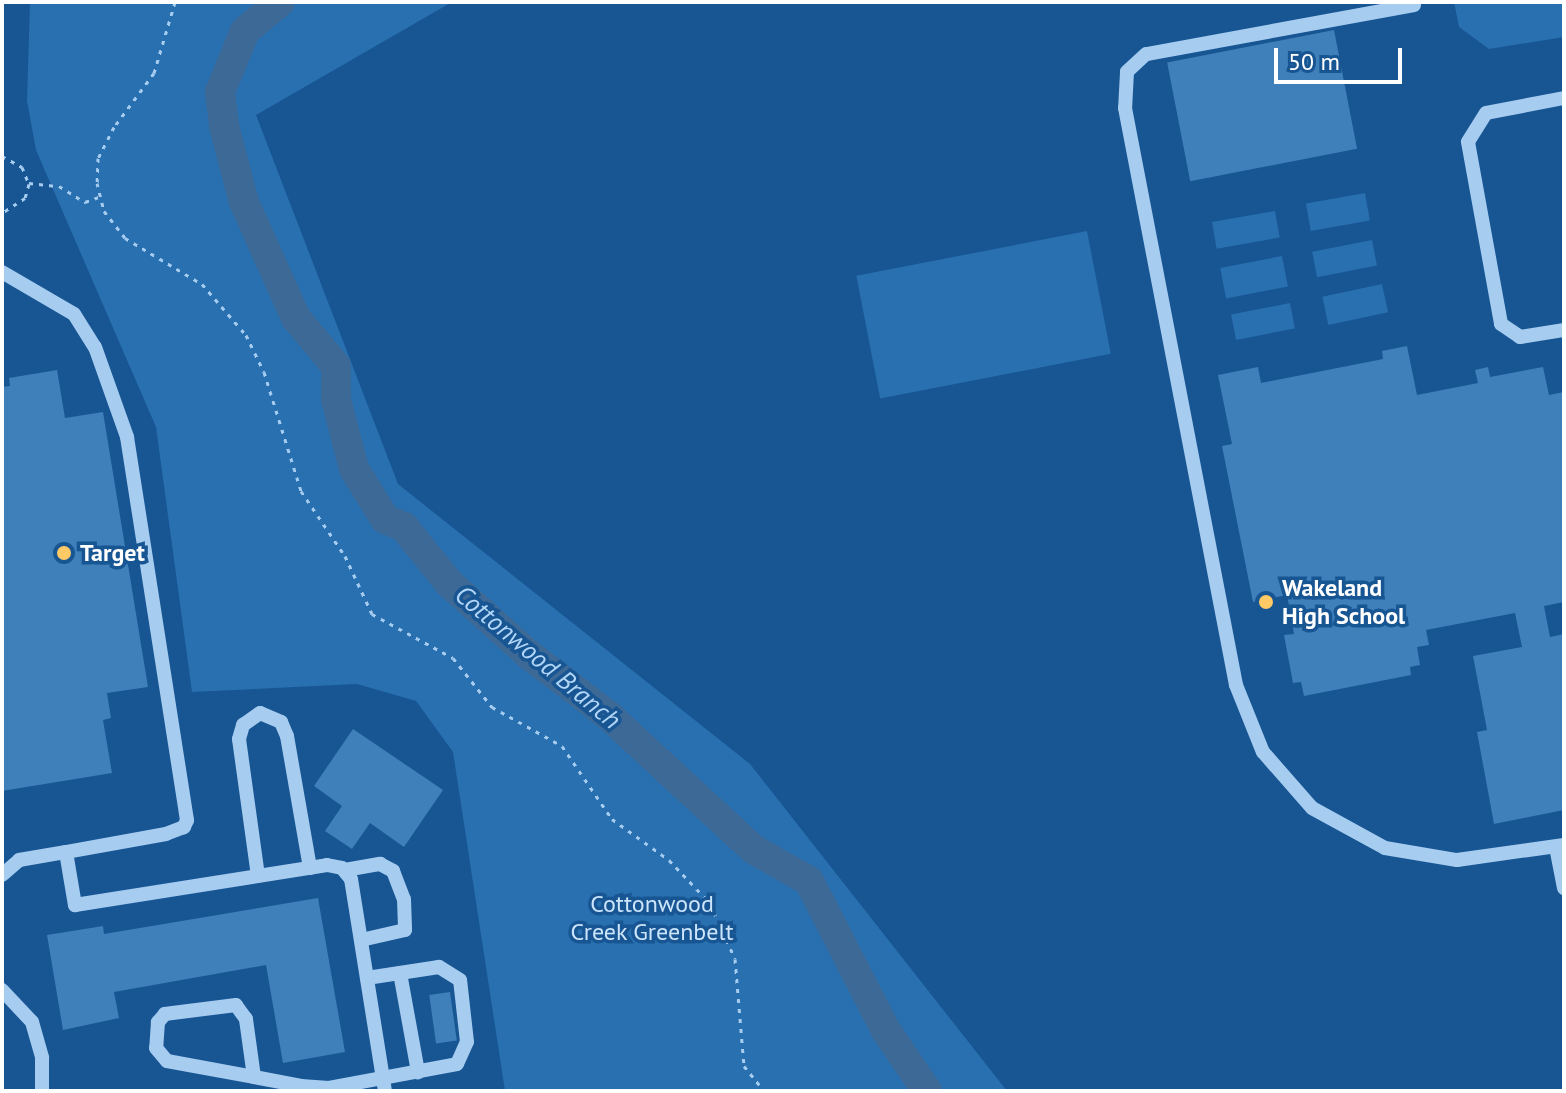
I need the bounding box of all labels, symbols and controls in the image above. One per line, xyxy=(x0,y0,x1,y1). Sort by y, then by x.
scale bar xyxy=(1278,32,1406,82)
text: 50 m xyxy=(1288,46,1340,77)
place label: Target xyxy=(80,539,145,567)
marker: Target xyxy=(55,544,73,562)
place label: Wakeland High School xyxy=(1282,574,1405,630)
water label: Cottonwood Branch xyxy=(449,579,627,735)
marker: Wakeland High School xyxy=(1257,593,1275,611)
park label: Cottonwood Creek Greenbelt xyxy=(570,890,734,946)

